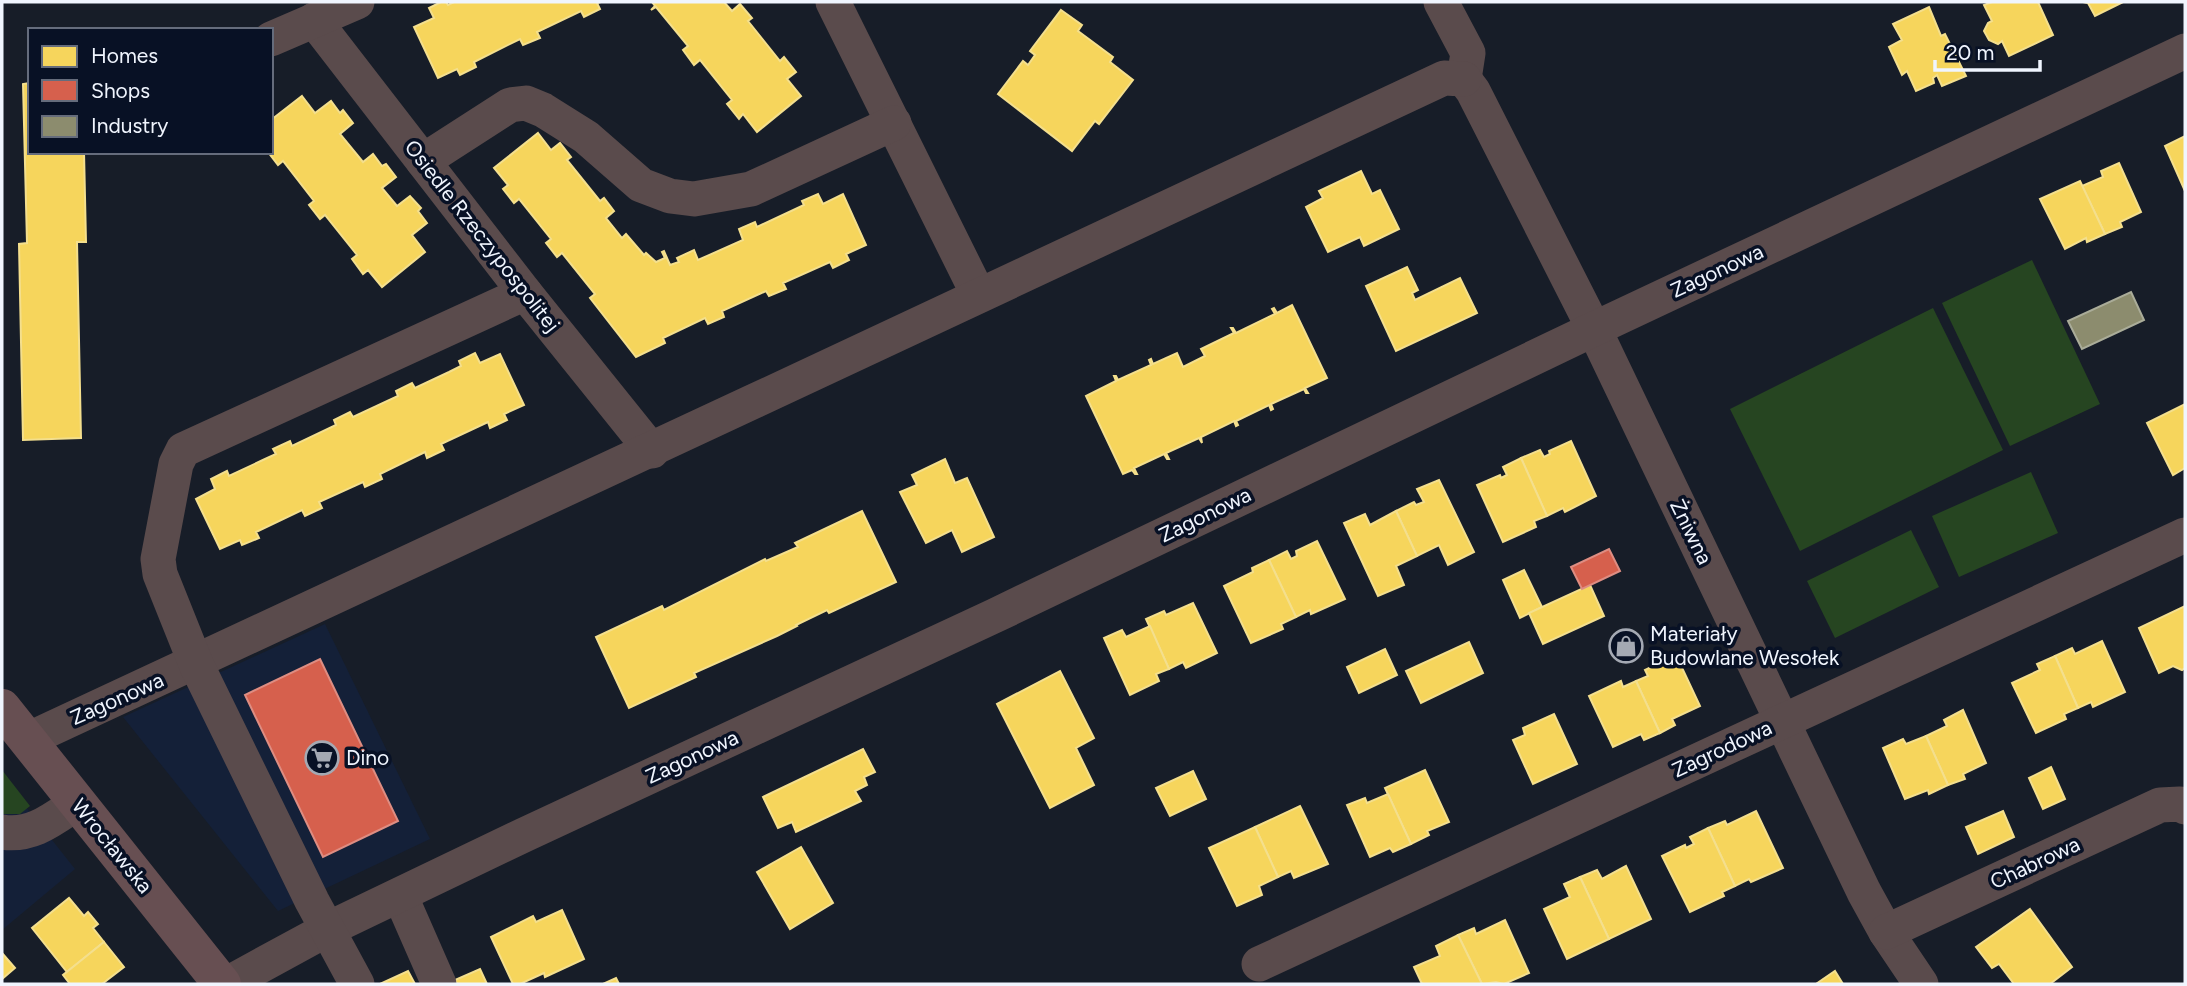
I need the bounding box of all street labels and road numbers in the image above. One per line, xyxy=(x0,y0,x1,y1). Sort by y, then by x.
street label: Osiedle Rzeczypospolitej xyxy=(400,135,565,337)
street label: Zagonowa xyxy=(1667,238,1767,303)
street label: Zagonowa xyxy=(1155,482,1255,548)
street label: Żniwna xyxy=(1665,495,1718,568)
street label: Zagonowa xyxy=(66,667,167,730)
street label: Zagrodowa xyxy=(1668,715,1776,782)
street label: Zagonowa xyxy=(642,724,742,789)
street label: Wrocławska xyxy=(67,793,158,898)
street label: Chabrowa xyxy=(1986,831,2083,894)

